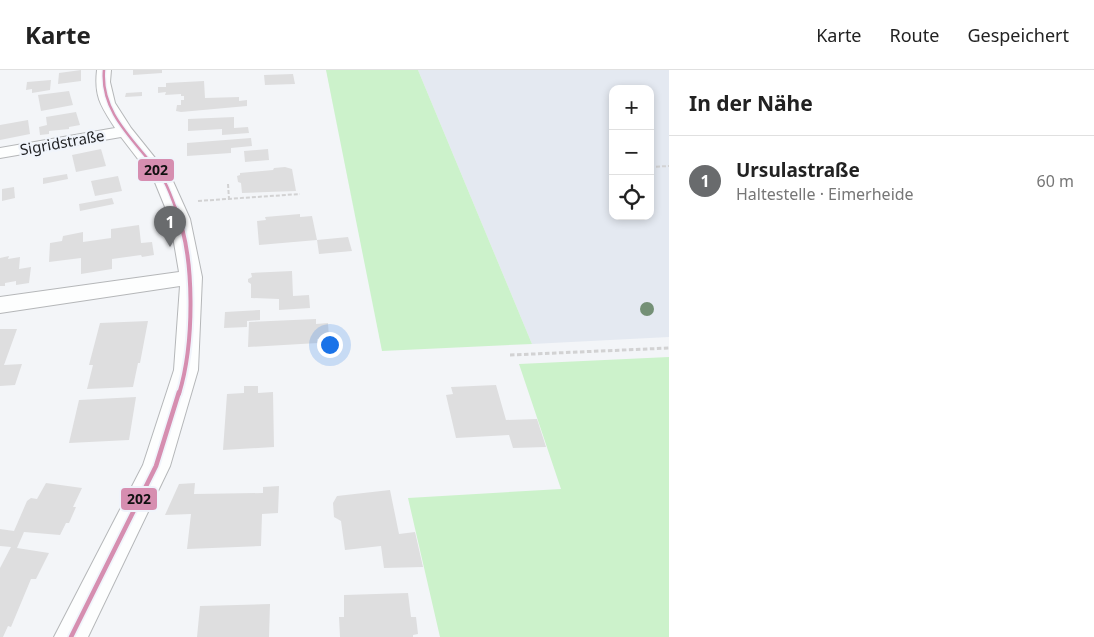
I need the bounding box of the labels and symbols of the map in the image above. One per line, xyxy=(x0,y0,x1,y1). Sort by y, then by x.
street label: Sigridstraße xyxy=(18,125,106,159)
line badge: 202 xyxy=(137,158,175,182)
text: 202 xyxy=(144,160,168,179)
pin: 1 xyxy=(154,206,186,247)
your location xyxy=(317,332,343,358)
line badge: 202 xyxy=(120,487,158,511)
text: 202 xyxy=(127,489,151,508)

